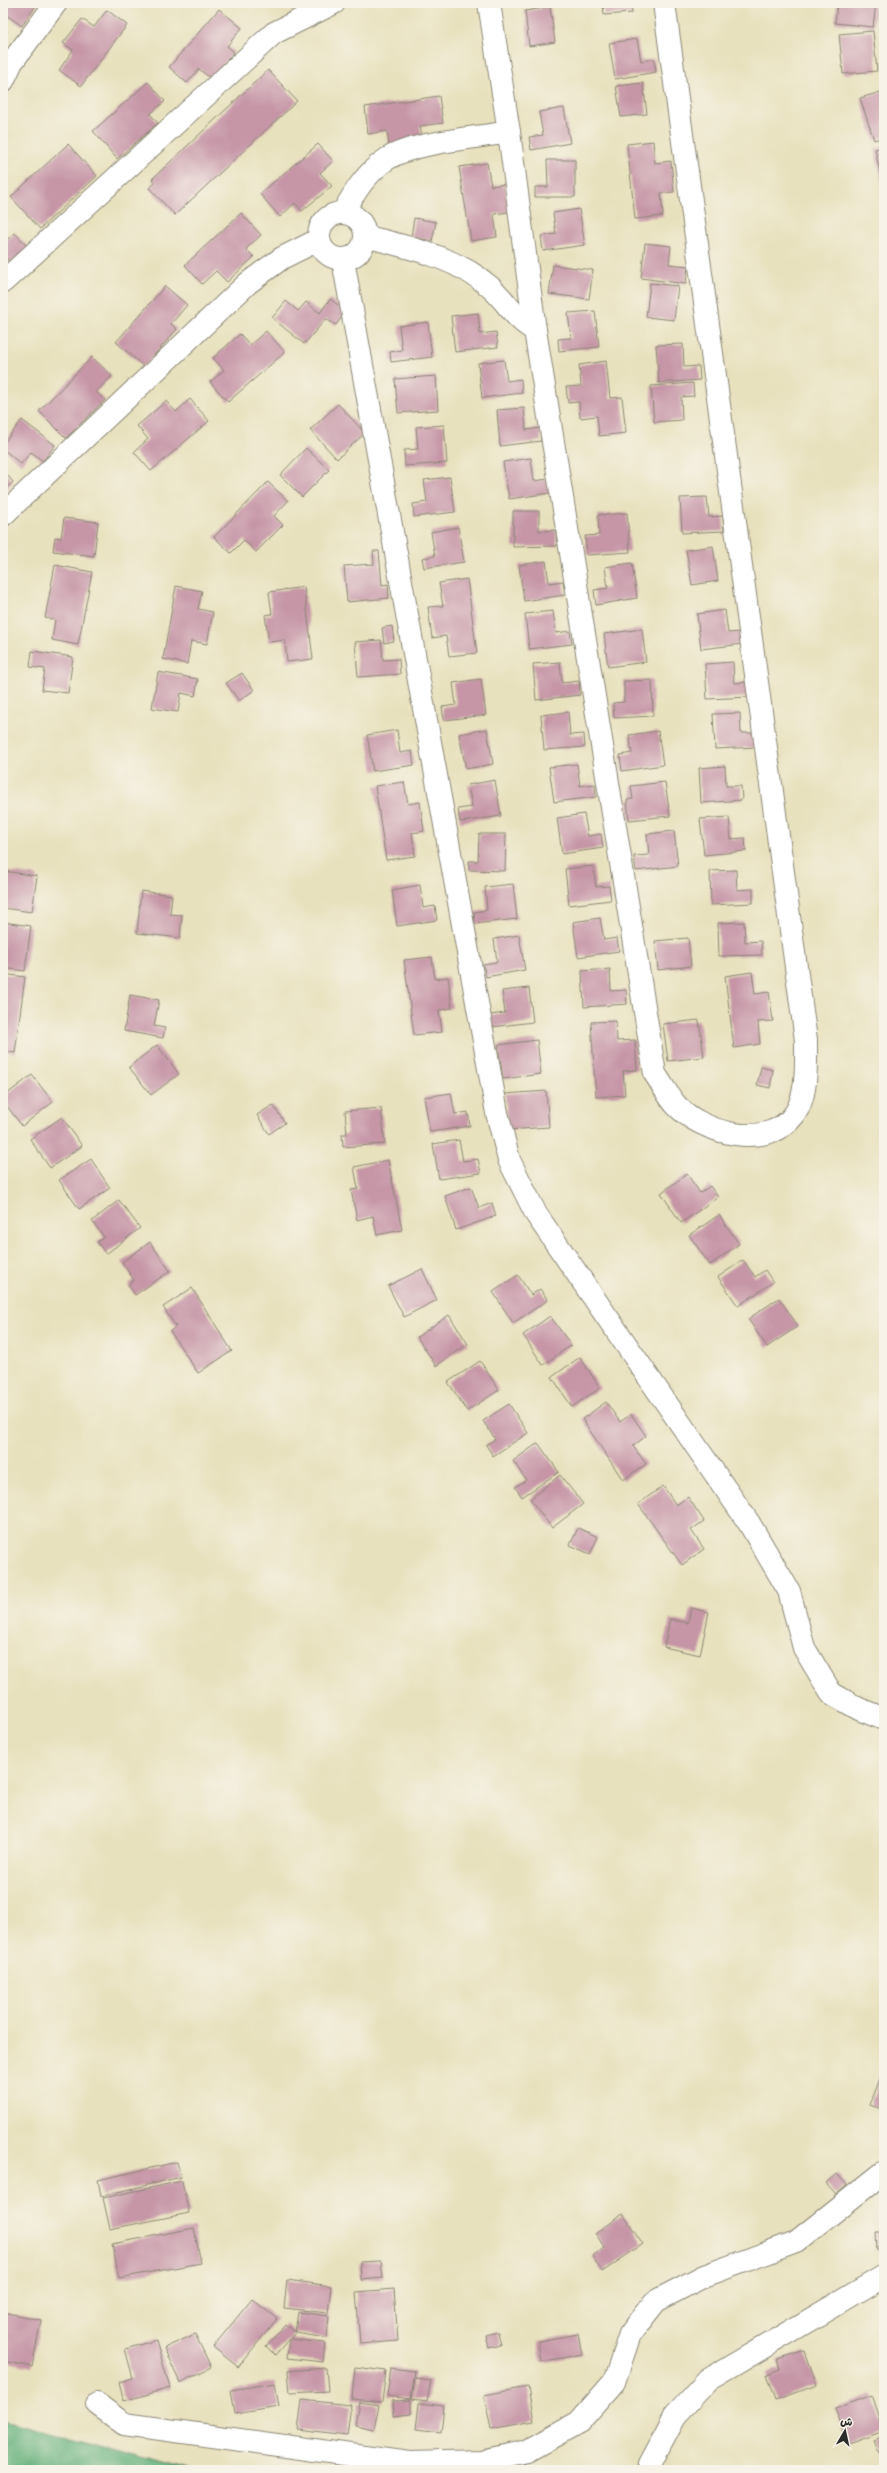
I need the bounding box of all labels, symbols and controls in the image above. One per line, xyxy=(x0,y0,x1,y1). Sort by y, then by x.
north arrow xyxy=(825,2411,865,2451)
text: ش xyxy=(839,2414,853,2429)

